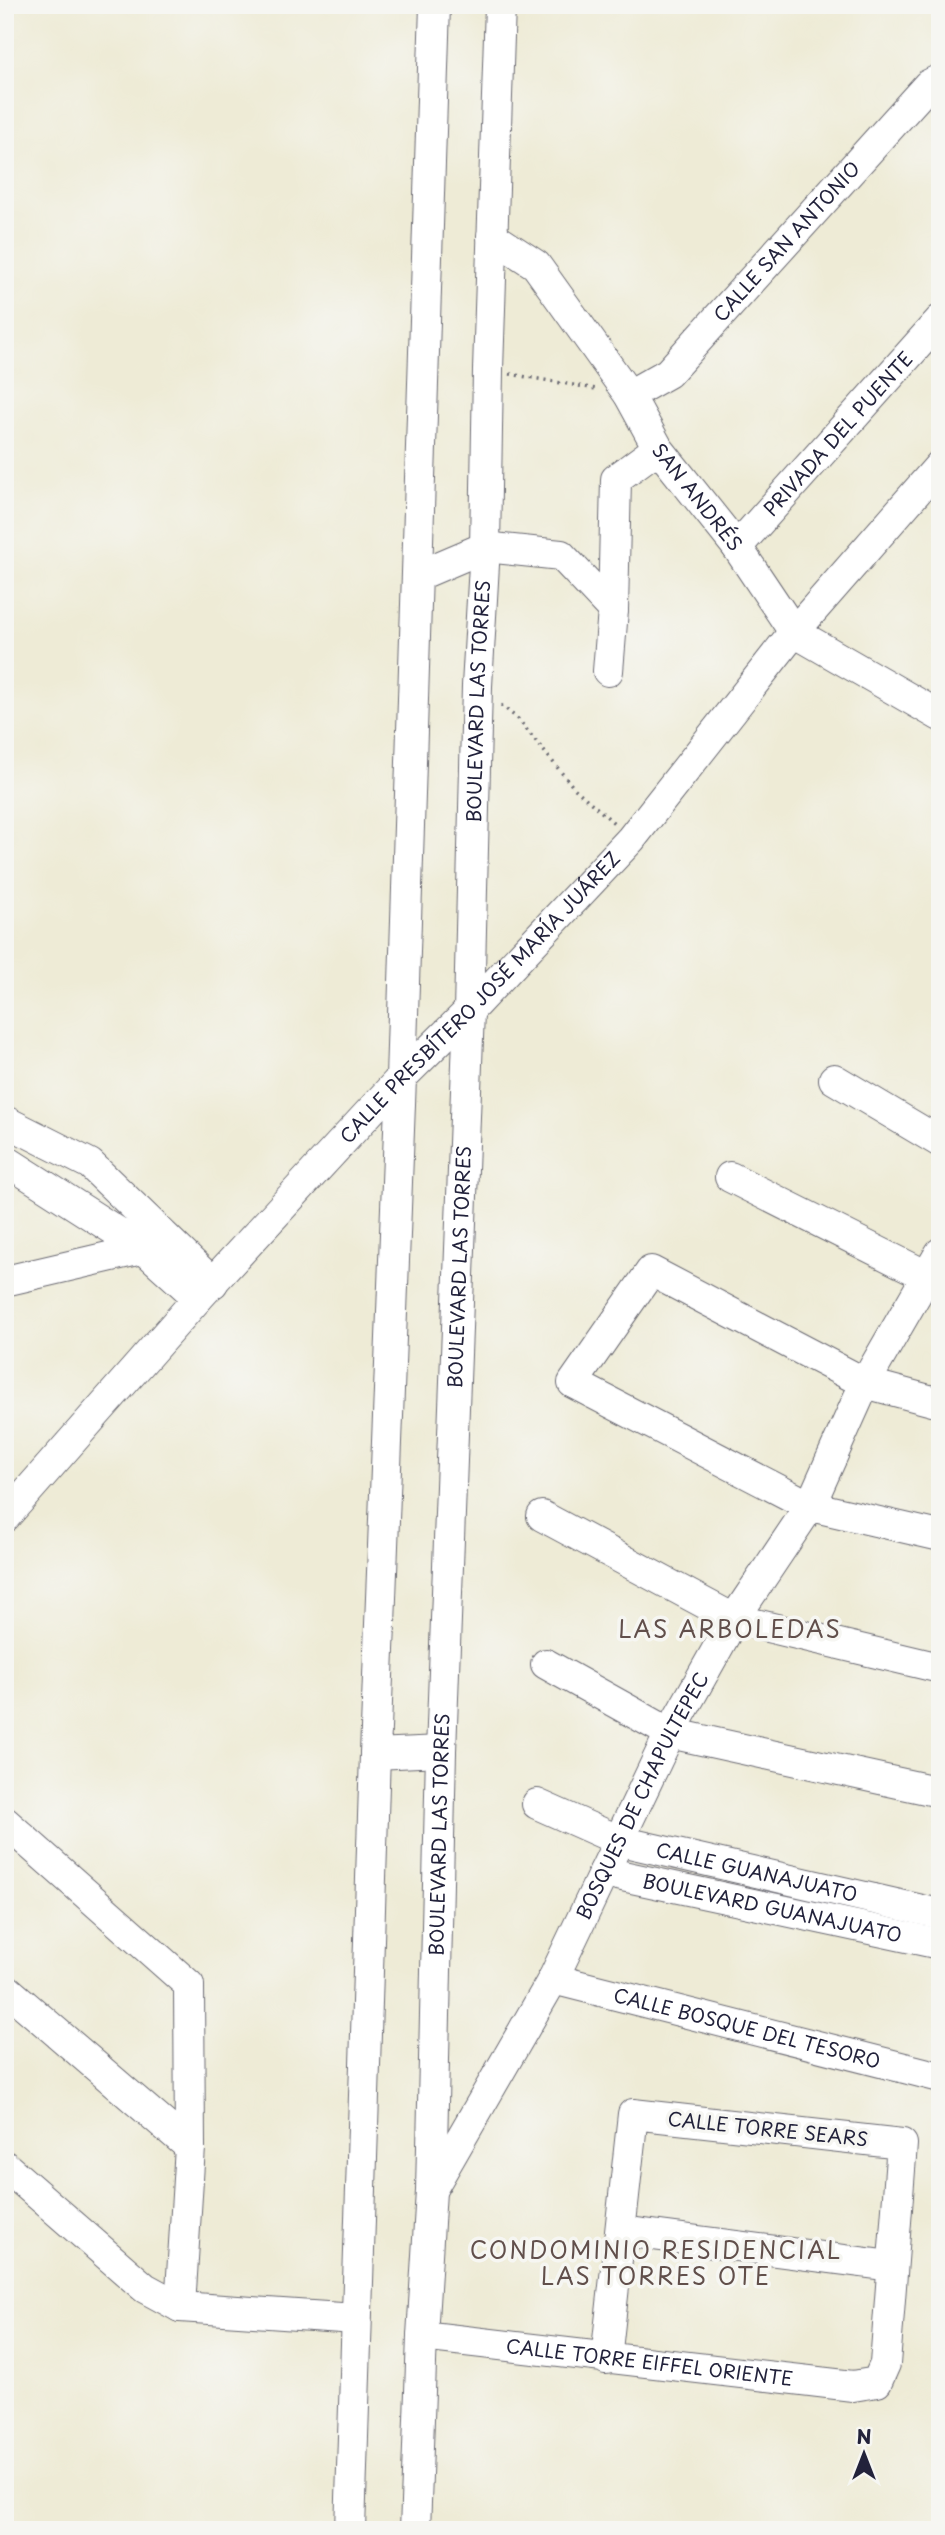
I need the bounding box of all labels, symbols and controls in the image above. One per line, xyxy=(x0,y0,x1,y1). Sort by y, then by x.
street label: CALLE SAN ANTONIO xyxy=(706,154,866,327)
street label: PRIVADA DEL PUENTE xyxy=(756,345,919,521)
street label: SAN ANDRÉS xyxy=(646,437,750,556)
street label: BOULEVARD LAS TORRES xyxy=(459,579,496,823)
street label: CALLE PRESBÍTERO JOSÉ MARÍA JUÁREZ xyxy=(333,844,626,1149)
street label: BOULEVARD LAS TORRES xyxy=(440,1145,477,1389)
district label: LAS ARBOLEDAS xyxy=(618,1611,842,1646)
street label: BOSQUES DE CHAPULTEPEC xyxy=(568,1666,715,1924)
street label: BOULEVARD LAS TORRES xyxy=(421,1712,455,1956)
street label: CALLE GUANAJUATO xyxy=(653,1835,860,1908)
street label: BOULEVARD GUANAJUATO xyxy=(640,1866,905,1948)
street label: CALLE BOSQUE DEL TESORO xyxy=(611,1980,884,2074)
street label: CALLE TORRE SEARS xyxy=(666,2104,870,2152)
district label: CONDOMINIO RESIDENCIAL LAS TORRES OTE xyxy=(470,2232,842,2293)
street label: CALLE TORRE EIFFEL ORIENTE xyxy=(505,2331,795,2392)
north arrow xyxy=(830,2420,900,2490)
text: N xyxy=(856,2422,872,2450)

